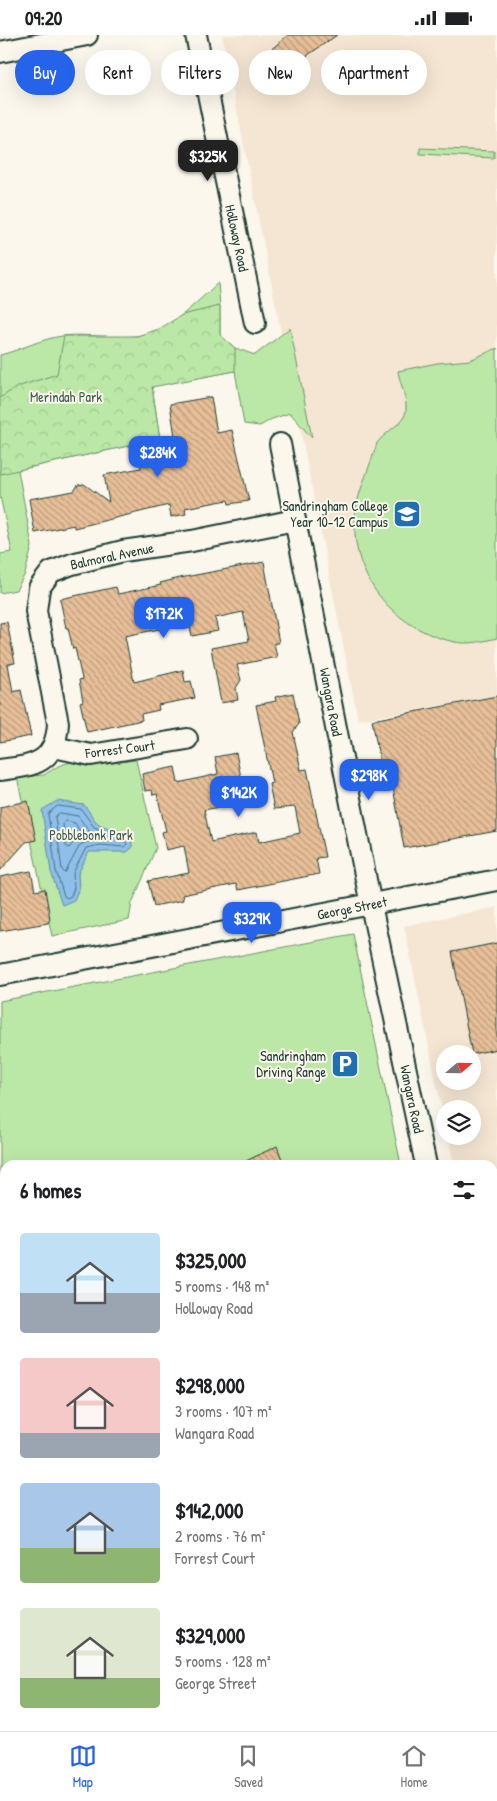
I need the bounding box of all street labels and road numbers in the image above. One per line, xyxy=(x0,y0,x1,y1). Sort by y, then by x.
street label: Holloway Road xyxy=(220,203,254,274)
street label: Balmoral Avenue xyxy=(68,537,156,574)
street label: Wangara Road xyxy=(315,666,348,738)
street label: Forrest Court xyxy=(83,735,156,762)
street label: George Street xyxy=(315,891,389,925)
street label: Wangara Road xyxy=(395,1063,429,1135)

